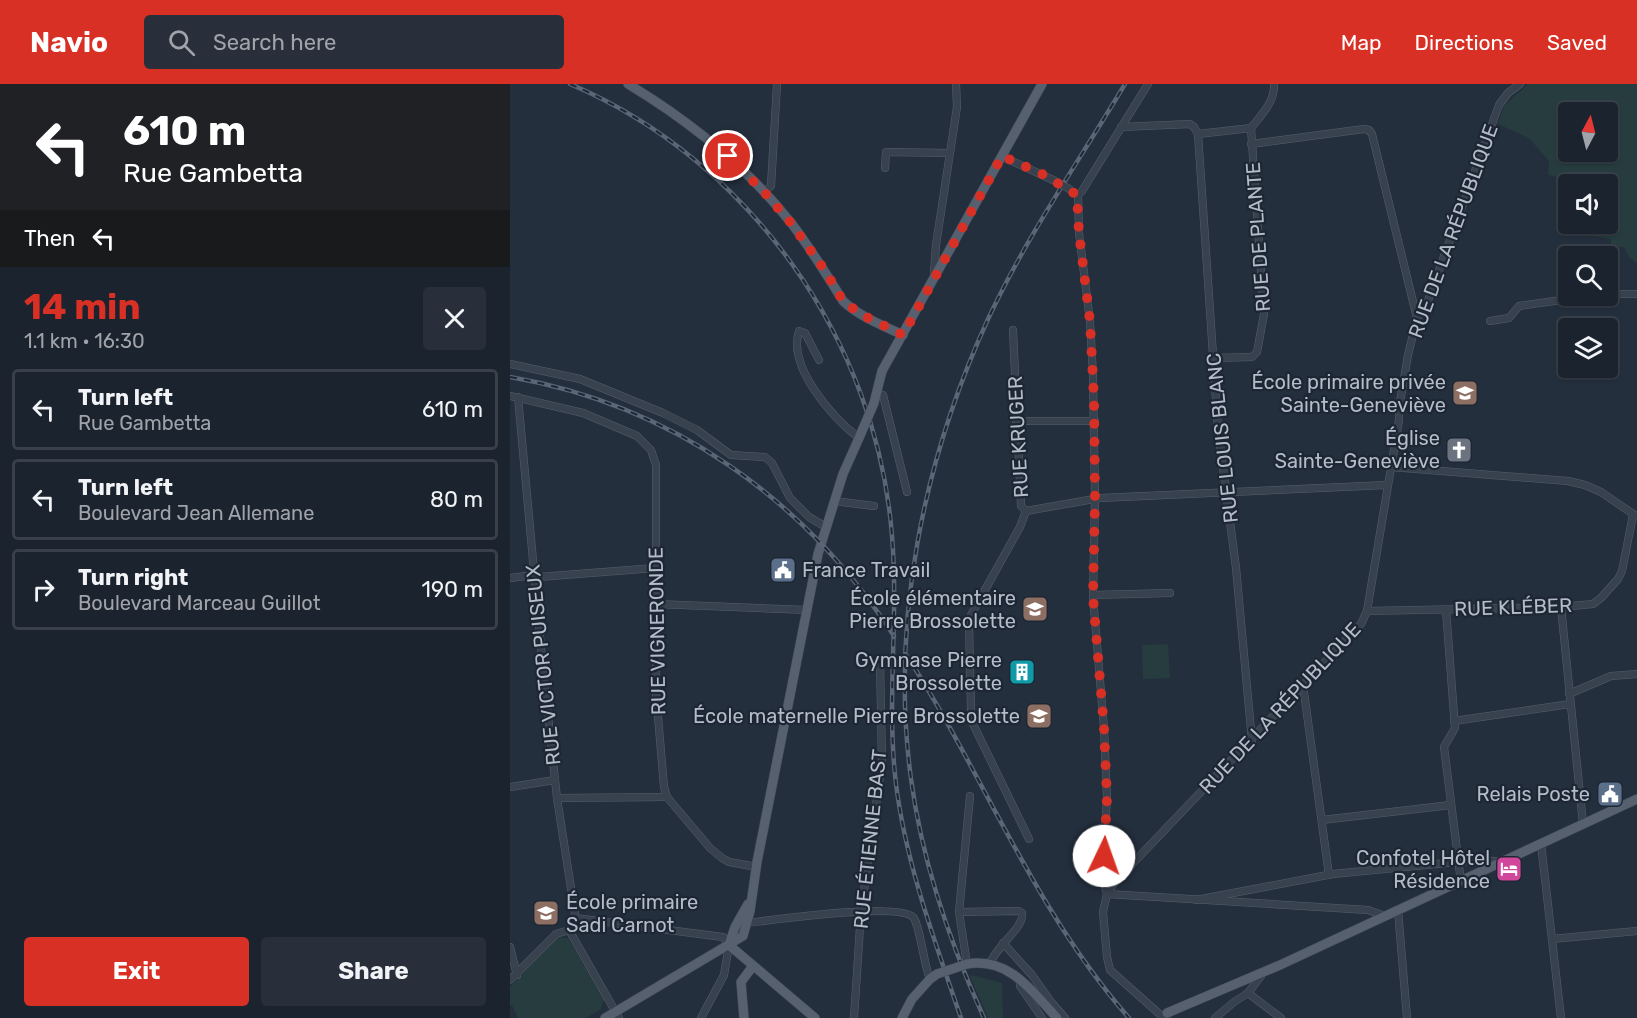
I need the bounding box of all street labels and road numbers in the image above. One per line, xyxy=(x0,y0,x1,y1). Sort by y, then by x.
street label: RUE DE LA RÉPUBLIQUE xyxy=(1403,121,1503,341)
street label: RUE DE PLANTE xyxy=(1241,161,1275,313)
street label: RUE LOUIS BLANC xyxy=(1201,352,1243,524)
street label: RUE KRUGER xyxy=(1003,375,1033,499)
street label: RUE VIGNERONDE xyxy=(644,547,670,715)
street label: RUE VICTOR PUISEUX xyxy=(520,563,565,767)
street label: RUE KLÉBER xyxy=(1454,593,1572,621)
street label: RUE DE LA RÉPUBLIQUE xyxy=(1194,617,1366,799)
street label: RUE ÉTIENNE BAST xyxy=(849,748,891,930)

